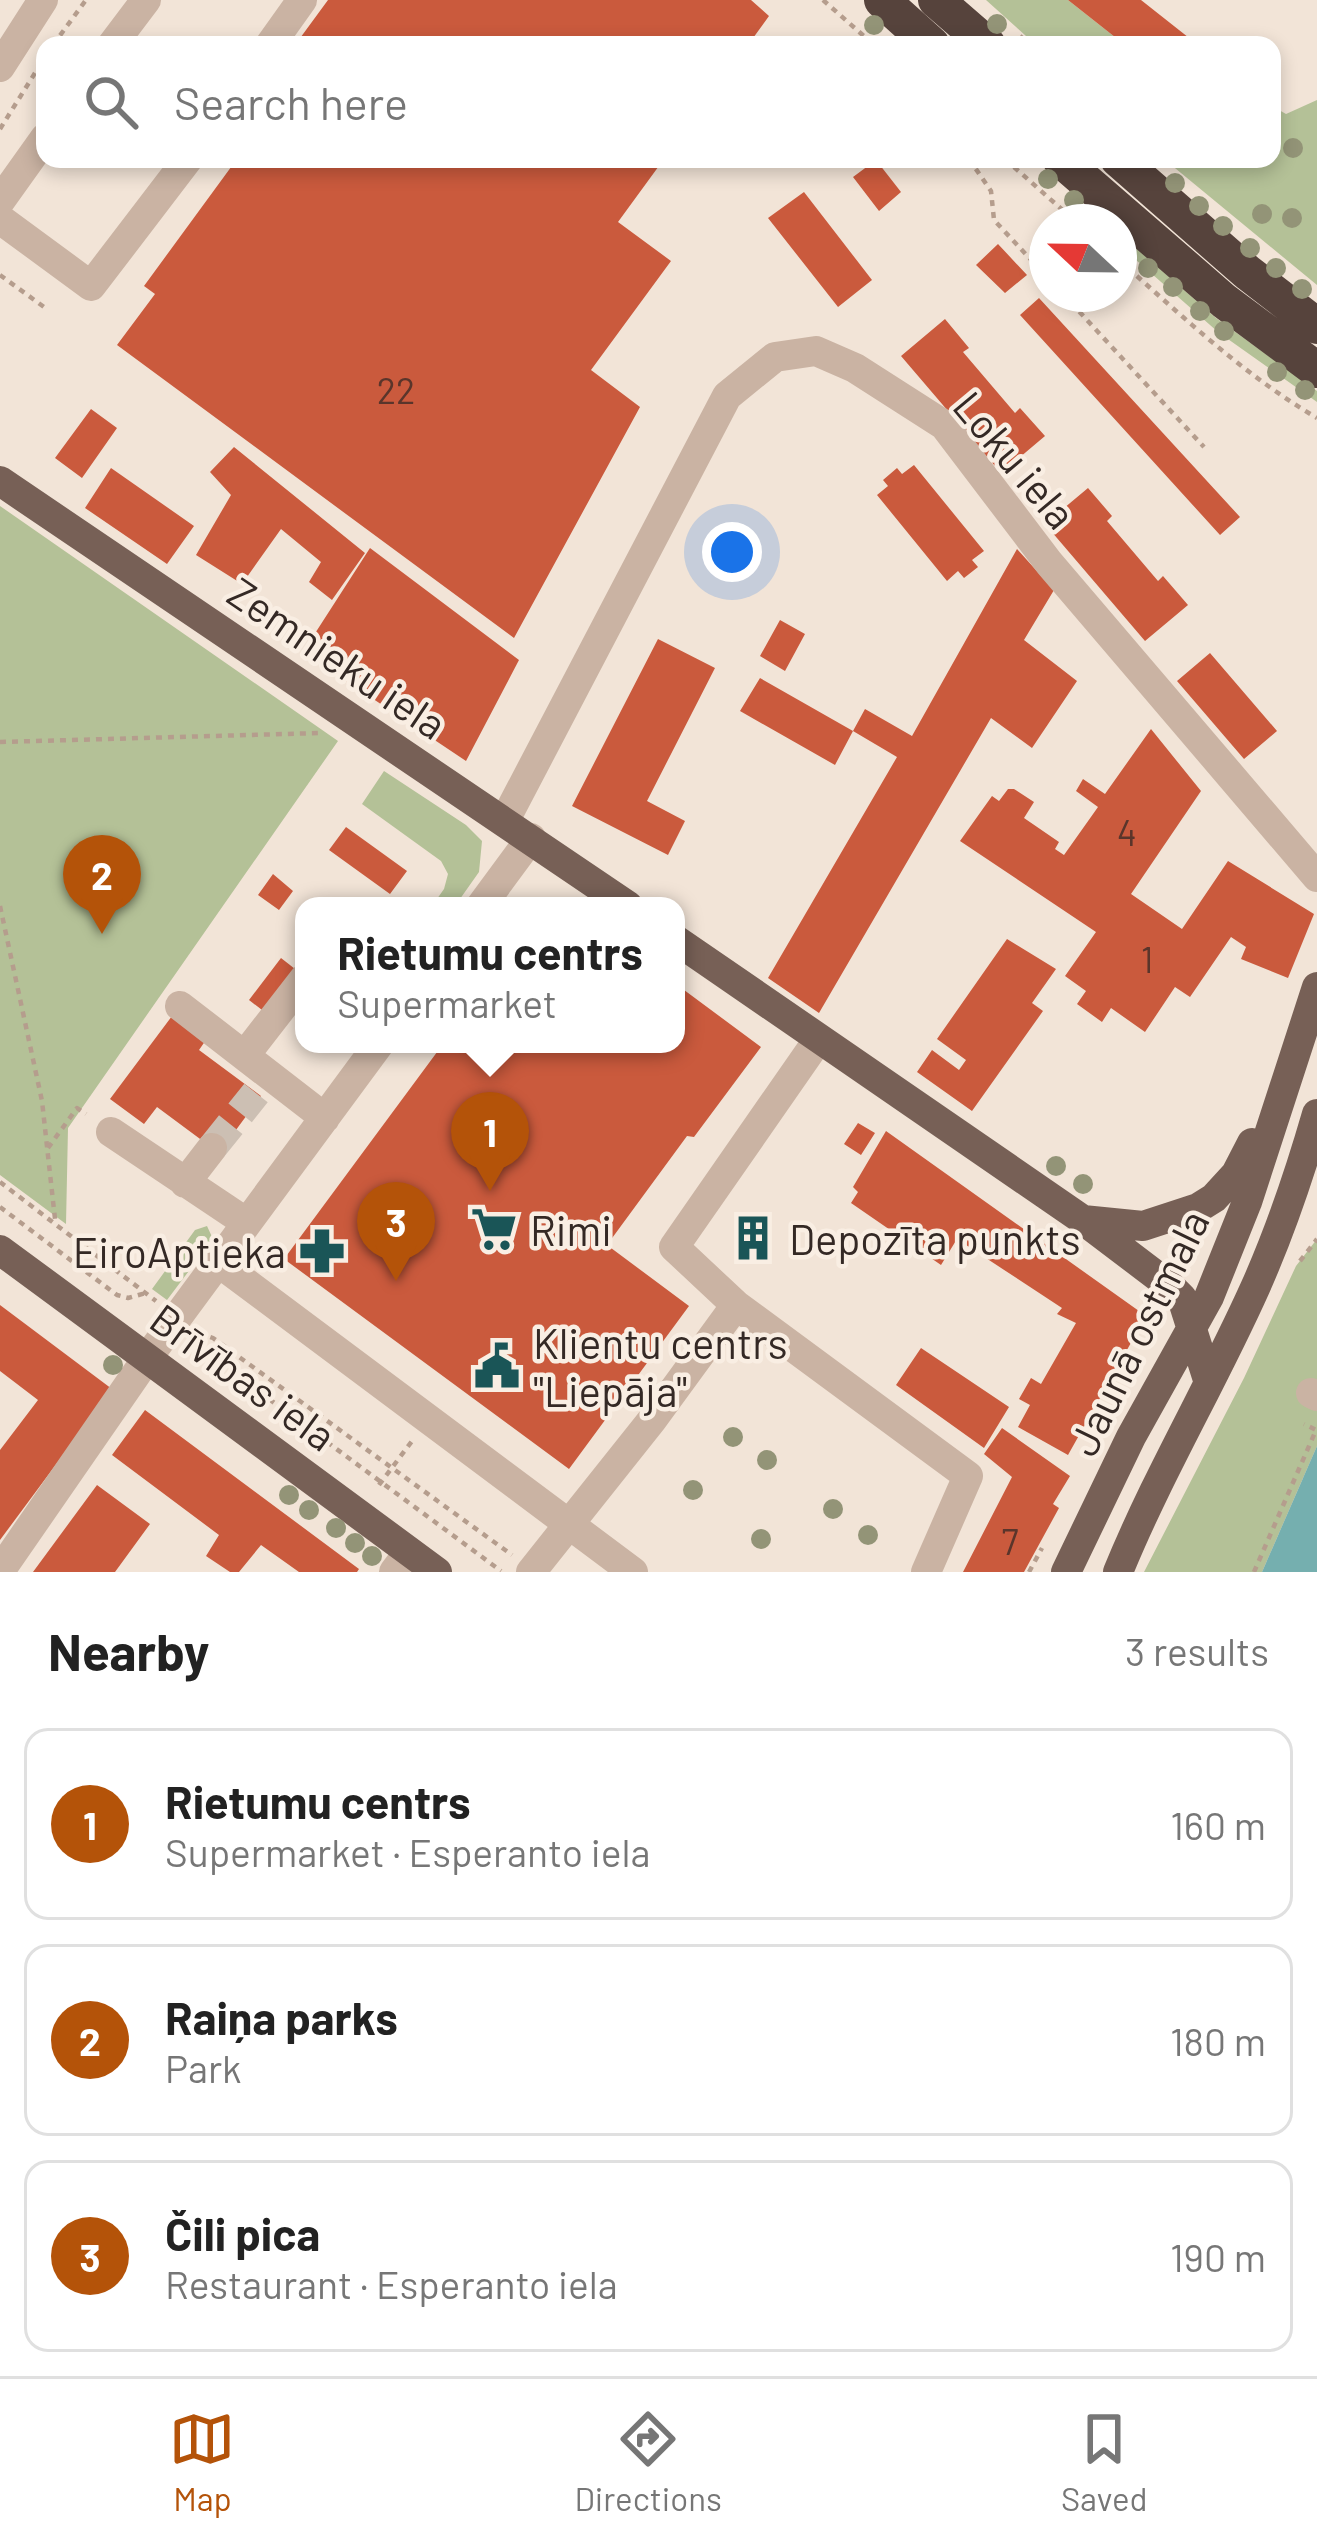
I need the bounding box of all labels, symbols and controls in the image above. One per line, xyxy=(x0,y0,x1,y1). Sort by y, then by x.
search box xyxy=(36,36,1281,168)
icon: search xyxy=(78,69,144,135)
text: Search here xyxy=(174,75,408,129)
north arrow xyxy=(1029,204,1137,312)
house number: 22 xyxy=(377,368,415,411)
street label: Loku iela xyxy=(944,381,1088,537)
your location xyxy=(702,522,762,582)
street label: Zemnieku iela xyxy=(220,566,456,748)
house number: 4 xyxy=(1117,810,1137,853)
pin: 2 xyxy=(63,835,141,934)
popup xyxy=(295,897,685,1053)
text: Rietumu centrs xyxy=(337,925,643,979)
house number: 1 xyxy=(1141,937,1153,980)
text: Supermarket xyxy=(337,979,557,1026)
pin: 1 xyxy=(451,1092,529,1191)
pin: 3 xyxy=(357,1182,435,1281)
street label: Jaunā ostmala xyxy=(1056,1201,1218,1463)
supermarket icon: Rimi xyxy=(469,1204,519,1254)
place label: Rimi xyxy=(530,1204,612,1254)
building icon: Depozīta punkts xyxy=(728,1213,778,1263)
place label: Depozīta punkts xyxy=(789,1213,1081,1264)
place label: EiroAptieka xyxy=(73,1226,286,1277)
pharmacy icon: EiroAptieka xyxy=(297,1226,347,1276)
street label: Brīvības iela xyxy=(142,1292,346,1460)
place label: Klientu centrs "Liepāja" xyxy=(533,1317,788,1416)
public building icon: Klientu centrs "Liepāja" xyxy=(472,1341,522,1391)
house number: 7 xyxy=(1001,1519,1019,1562)
text: Nearby xyxy=(48,1620,209,1681)
text: 3 results xyxy=(1125,1627,1269,1674)
text: Rietumu centrs xyxy=(165,1774,471,1828)
text: 1 xyxy=(83,1801,97,1848)
text: 160 m xyxy=(1170,1801,1266,1848)
text: Supermarket · Esperanto iela xyxy=(165,1828,650,1875)
text: Raiņa parks xyxy=(165,1990,398,2044)
text: 2 xyxy=(79,2017,101,2064)
text: 180 m xyxy=(1170,2017,1266,2064)
text: Park xyxy=(165,2044,242,2091)
text: Čili pica xyxy=(165,2206,320,2260)
text: 3 xyxy=(79,2233,101,2280)
text: 190 m xyxy=(1170,2233,1266,2280)
text: Restaurant · Esperanto iela xyxy=(165,2260,618,2307)
tab: Map xyxy=(169,2406,235,2518)
tab: Directions xyxy=(574,2406,722,2518)
tab: Saved xyxy=(1061,2406,1148,2518)

